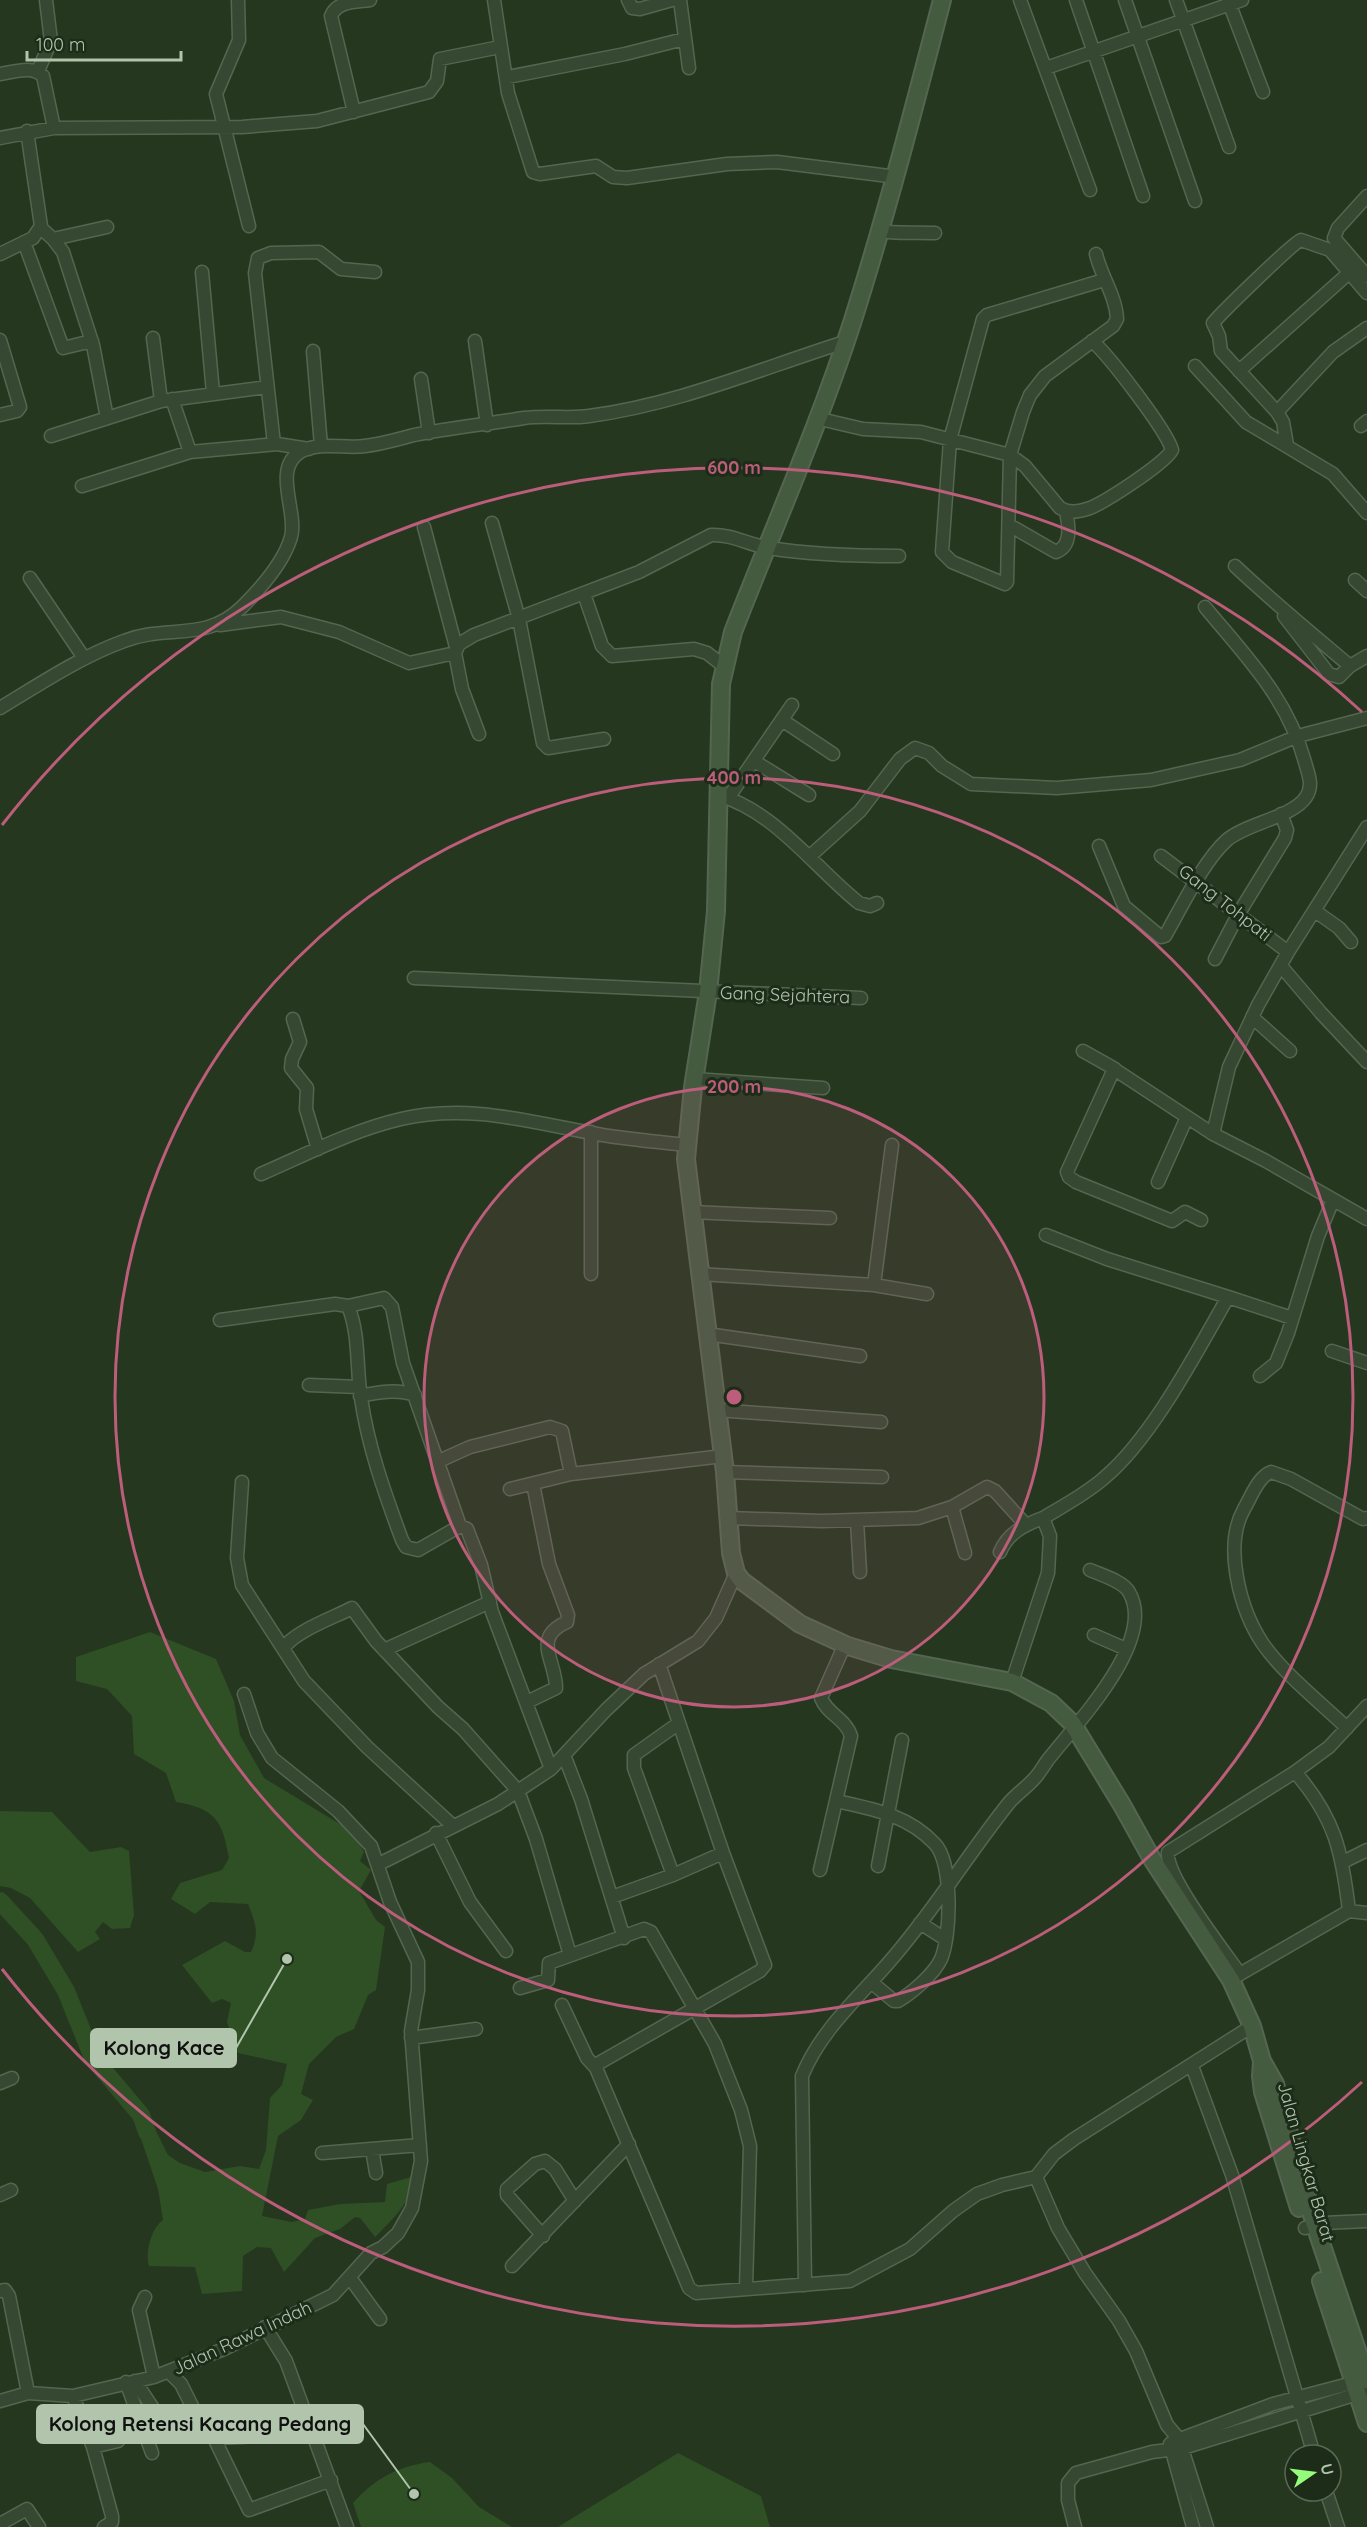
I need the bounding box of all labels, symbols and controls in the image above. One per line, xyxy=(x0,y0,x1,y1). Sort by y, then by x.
scale bar xyxy=(27,24,182,62)
text: 100 m xyxy=(36,33,85,56)
text: 600 m xyxy=(707,456,761,479)
text: 400 m xyxy=(707,766,761,789)
street label: Gang Tohpati xyxy=(1174,859,1276,946)
street label: Gang Sejahtera xyxy=(719,981,851,1008)
text: 200 m xyxy=(707,1075,761,1098)
centre of rings xyxy=(724,1387,744,1407)
callout: Kolong Kace xyxy=(91,2029,236,2067)
text: Kolong Kace xyxy=(104,2035,224,2060)
street label: Jalan Lingkar Barat xyxy=(1273,2079,1340,2244)
street label: Jalan Rawa Indah xyxy=(169,2295,315,2380)
callout: Kolong Retensi Kacang Pedang xyxy=(37,2405,363,2443)
text: Kolong Retensi Kacang Pedang xyxy=(49,2411,351,2436)
north arrow xyxy=(1283,2443,1343,2503)
text: U xyxy=(1316,2461,1339,2477)

